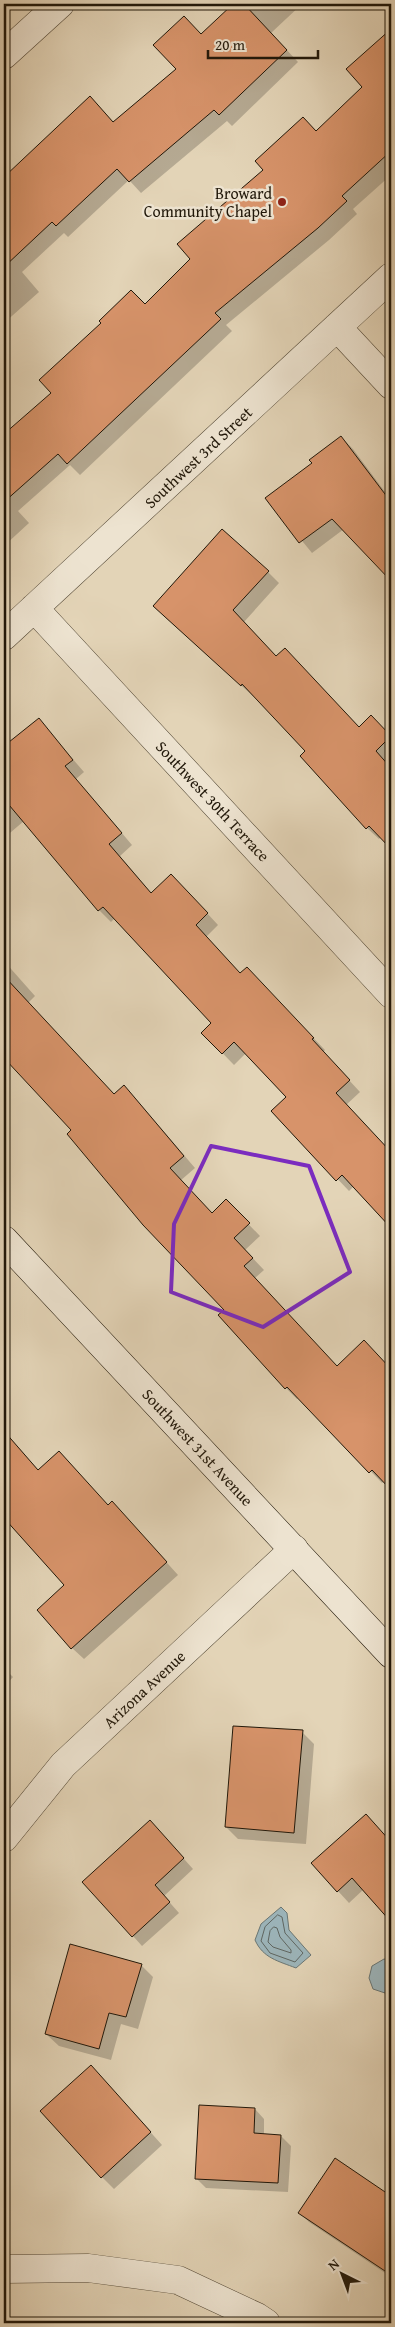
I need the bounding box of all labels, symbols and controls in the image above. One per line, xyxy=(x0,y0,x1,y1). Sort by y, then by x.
scale bar xyxy=(208,28,318,60)
text: 20 m xyxy=(215,34,246,55)
place label: Broward Community Chapel xyxy=(144,181,273,223)
marker: Broward Community Chapel xyxy=(276,196,288,208)
street label: Southwest 3rd Street xyxy=(139,400,258,514)
street label: Southwest 30th Terrace xyxy=(150,735,276,867)
street label: Southwest 31st Avenue xyxy=(137,1383,259,1511)
street label: Arizona Avenue xyxy=(97,1644,191,1734)
north arrow xyxy=(318,2250,368,2300)
text: N xyxy=(323,2253,344,2275)

